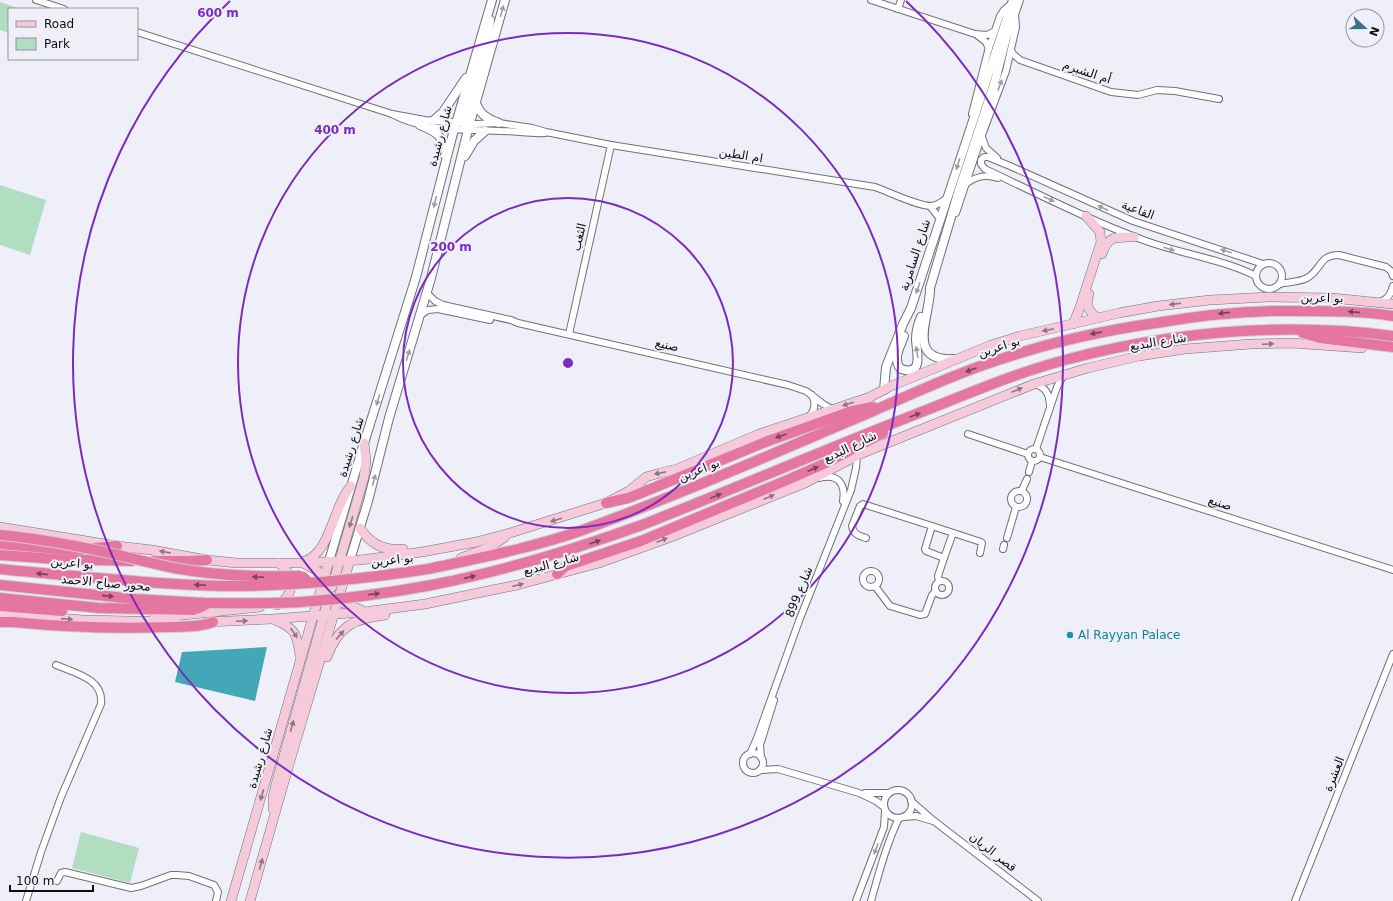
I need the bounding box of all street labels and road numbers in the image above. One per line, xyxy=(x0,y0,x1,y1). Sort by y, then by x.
street label: أم الشبرم xyxy=(1061,56,1113,88)
street label: شارع رشيدة xyxy=(425,104,456,168)
street label: ام الطين xyxy=(718,145,764,166)
street label: القاعية xyxy=(1120,197,1156,223)
street label: شارع السامرية xyxy=(897,217,934,293)
street label: الثغب xyxy=(569,222,589,252)
street label: بو اعرين xyxy=(1300,291,1344,306)
street label: شارع البديع xyxy=(1129,331,1187,354)
street label: بو اعرين xyxy=(976,334,1022,361)
street label: صنيع xyxy=(654,335,680,355)
street label: شارع رشيدة xyxy=(335,415,368,479)
street label: شارع البديع xyxy=(821,428,879,467)
street label: بو اعرين xyxy=(676,455,722,485)
street label: صنيع xyxy=(1207,493,1233,513)
street label: بو اعرين xyxy=(370,550,414,571)
street label: شارع البديع xyxy=(522,550,581,579)
street label: بو اعرين xyxy=(50,554,94,573)
street label: شارع 899 xyxy=(783,565,816,620)
street label: محور صباح الاحمد xyxy=(61,572,151,595)
street label: شارع رشيدة xyxy=(245,726,276,790)
street label: العشرة xyxy=(1321,755,1348,794)
street label: قصر الريان xyxy=(966,829,1019,876)

